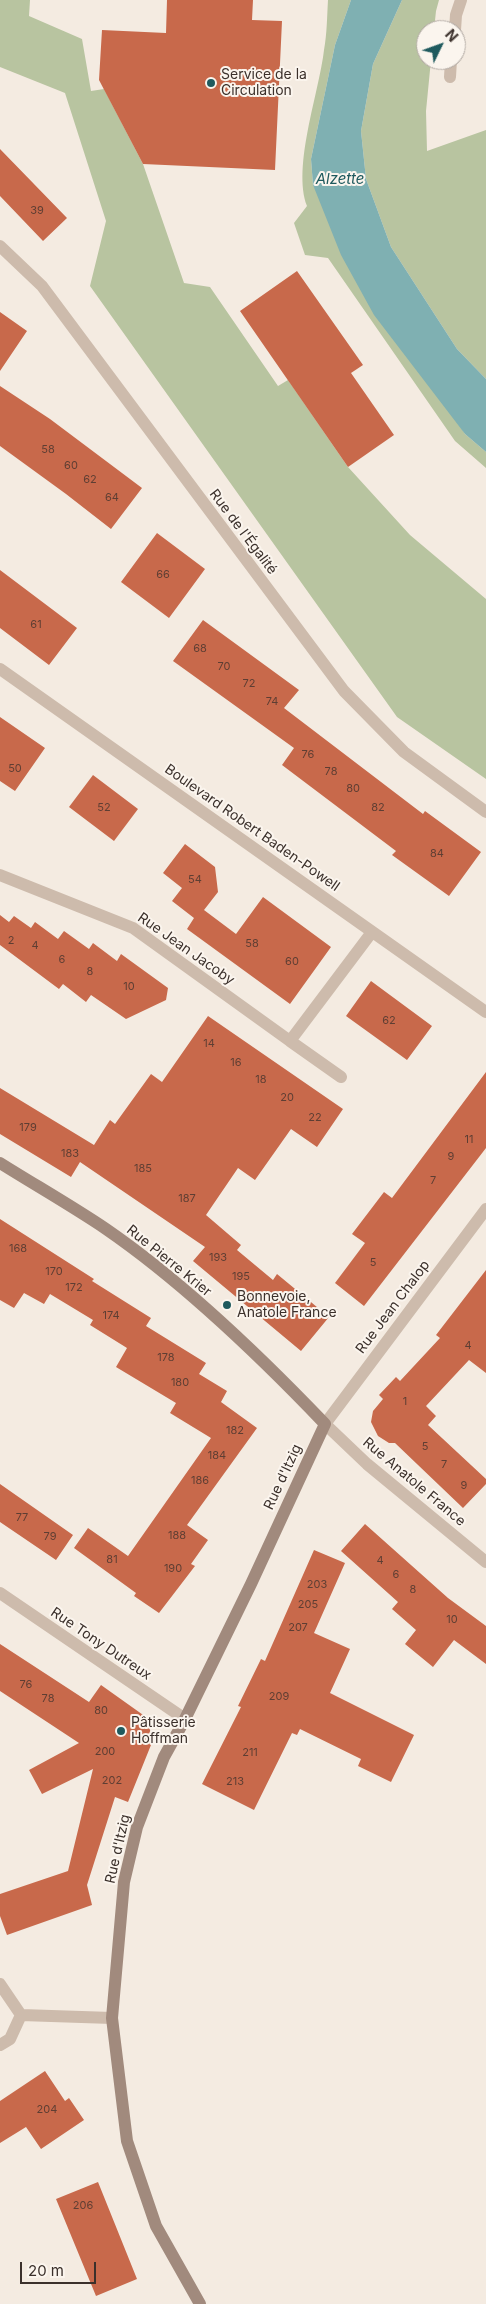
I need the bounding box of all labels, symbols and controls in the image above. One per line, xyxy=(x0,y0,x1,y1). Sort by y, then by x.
north arrow xyxy=(416,20,466,70)
text: N xyxy=(442,26,462,45)
place label: Service de la Circulation xyxy=(221,67,307,100)
marker: Service de la Circulation xyxy=(205,77,217,89)
water label: Alzette xyxy=(316,170,364,188)
house number: 39 xyxy=(30,204,44,218)
house number: 58 xyxy=(41,443,55,457)
house number: 60 xyxy=(64,459,78,473)
house number: 62 xyxy=(83,473,97,487)
street label: Rue de l'Égalité xyxy=(206,486,280,578)
house number: 64 xyxy=(105,491,119,505)
house number: 66 xyxy=(156,568,170,582)
house number: 61 xyxy=(30,618,42,632)
house number: 68 xyxy=(193,642,207,656)
house number: 70 xyxy=(218,660,230,674)
house number: 72 xyxy=(243,677,255,691)
house number: 74 xyxy=(266,695,278,709)
house number: 76 xyxy=(302,748,314,762)
street label: Boulevard Robert Baden-Powell xyxy=(161,761,343,895)
house number: 50 xyxy=(8,762,22,776)
house number: 78 xyxy=(325,765,337,779)
house number: 80 xyxy=(346,782,360,796)
house number: 52 xyxy=(97,801,111,815)
house number: 82 xyxy=(371,801,385,815)
house number: 84 xyxy=(430,847,444,861)
house number: 54 xyxy=(188,873,202,887)
street label: Rue Jean Jacoby xyxy=(134,909,238,989)
house number: 2 xyxy=(8,934,14,948)
house number: 58 xyxy=(245,937,259,951)
house number: 4 xyxy=(31,939,39,953)
house number: 6 xyxy=(59,953,65,967)
house number: 60 xyxy=(285,955,299,969)
house number: 8 xyxy=(87,965,93,979)
house number: 10 xyxy=(123,980,135,994)
house number: 62 xyxy=(382,1014,396,1028)
house number: 14 xyxy=(203,1037,215,1051)
house number: 16 xyxy=(230,1056,242,1070)
house number: 18 xyxy=(255,1073,267,1087)
house number: 20 xyxy=(280,1091,294,1105)
house number: 22 xyxy=(308,1111,322,1125)
house number: 179 xyxy=(19,1121,37,1135)
house number: 11 xyxy=(465,1133,473,1147)
house number: 183 xyxy=(61,1147,79,1161)
house number: 9 xyxy=(448,1150,454,1164)
house number: 185 xyxy=(134,1162,152,1176)
house number: 7 xyxy=(430,1174,436,1188)
house number: 187 xyxy=(178,1192,196,1206)
street label: Rue Pierre Krier xyxy=(123,1222,215,1300)
house number: 168 xyxy=(9,1242,27,1256)
house number: 193 xyxy=(209,1251,227,1265)
house number: 5 xyxy=(370,1256,376,1270)
street label: Rue Jean Chalop xyxy=(352,1257,434,1357)
house number: 170 xyxy=(45,1265,63,1279)
house number: 195 xyxy=(232,1270,250,1284)
house number: 172 xyxy=(65,1281,83,1295)
place label: Bonnevoie, Anatole France xyxy=(237,1289,337,1321)
marker: Bonnevoie, Anatole France xyxy=(221,1299,233,1311)
house number: 174 xyxy=(102,1309,120,1323)
house number: 4 xyxy=(464,1339,472,1353)
house number: 178 xyxy=(157,1351,175,1365)
house number: 180 xyxy=(171,1376,189,1390)
house number: 1 xyxy=(403,1395,407,1409)
house number: 182 xyxy=(226,1424,244,1438)
street label: Rue Anatole France xyxy=(359,1434,469,1530)
house number: 5 xyxy=(422,1440,428,1454)
street label: Rue d'Itzig xyxy=(261,1442,305,1512)
house number: 184 xyxy=(208,1449,226,1463)
house number: 7 xyxy=(441,1458,447,1472)
house number: 186 xyxy=(191,1474,209,1488)
house number: 9 xyxy=(461,1479,467,1493)
house number: 77 xyxy=(16,1511,28,1525)
house number: 188 xyxy=(168,1529,186,1543)
house number: 79 xyxy=(44,1530,56,1544)
house number: 81 xyxy=(106,1553,118,1567)
house number: 4 xyxy=(376,1554,384,1568)
house number: 190 xyxy=(164,1562,182,1576)
house number: 6 xyxy=(393,1568,399,1582)
house number: 203 xyxy=(307,1578,327,1592)
house number: 8 xyxy=(410,1583,416,1597)
house number: 205 xyxy=(298,1598,318,1612)
street label: Rue Tony Dutreux xyxy=(48,1604,154,1684)
house number: 10 xyxy=(446,1613,458,1627)
house number: 207 xyxy=(288,1621,308,1635)
house number: 76 xyxy=(20,1678,32,1692)
house number: 209 xyxy=(269,1690,289,1704)
house number: 78 xyxy=(42,1692,54,1706)
house number: 80 xyxy=(94,1704,108,1718)
place label: Pâtisserie Hoffman xyxy=(131,1715,196,1748)
marker: Pâtisserie Hoffman xyxy=(115,1725,127,1737)
house number: 200 xyxy=(95,1745,115,1759)
house number: 211 xyxy=(242,1746,258,1760)
house number: 202 xyxy=(102,1774,122,1788)
house number: 213 xyxy=(226,1775,244,1789)
street label: Rue d'Itzig xyxy=(102,1813,134,1885)
house number: 204 xyxy=(37,2103,57,2117)
house number: 206 xyxy=(73,2199,93,2213)
scale bar xyxy=(22,2252,99,2284)
text: 20 m xyxy=(28,2261,64,2280)

